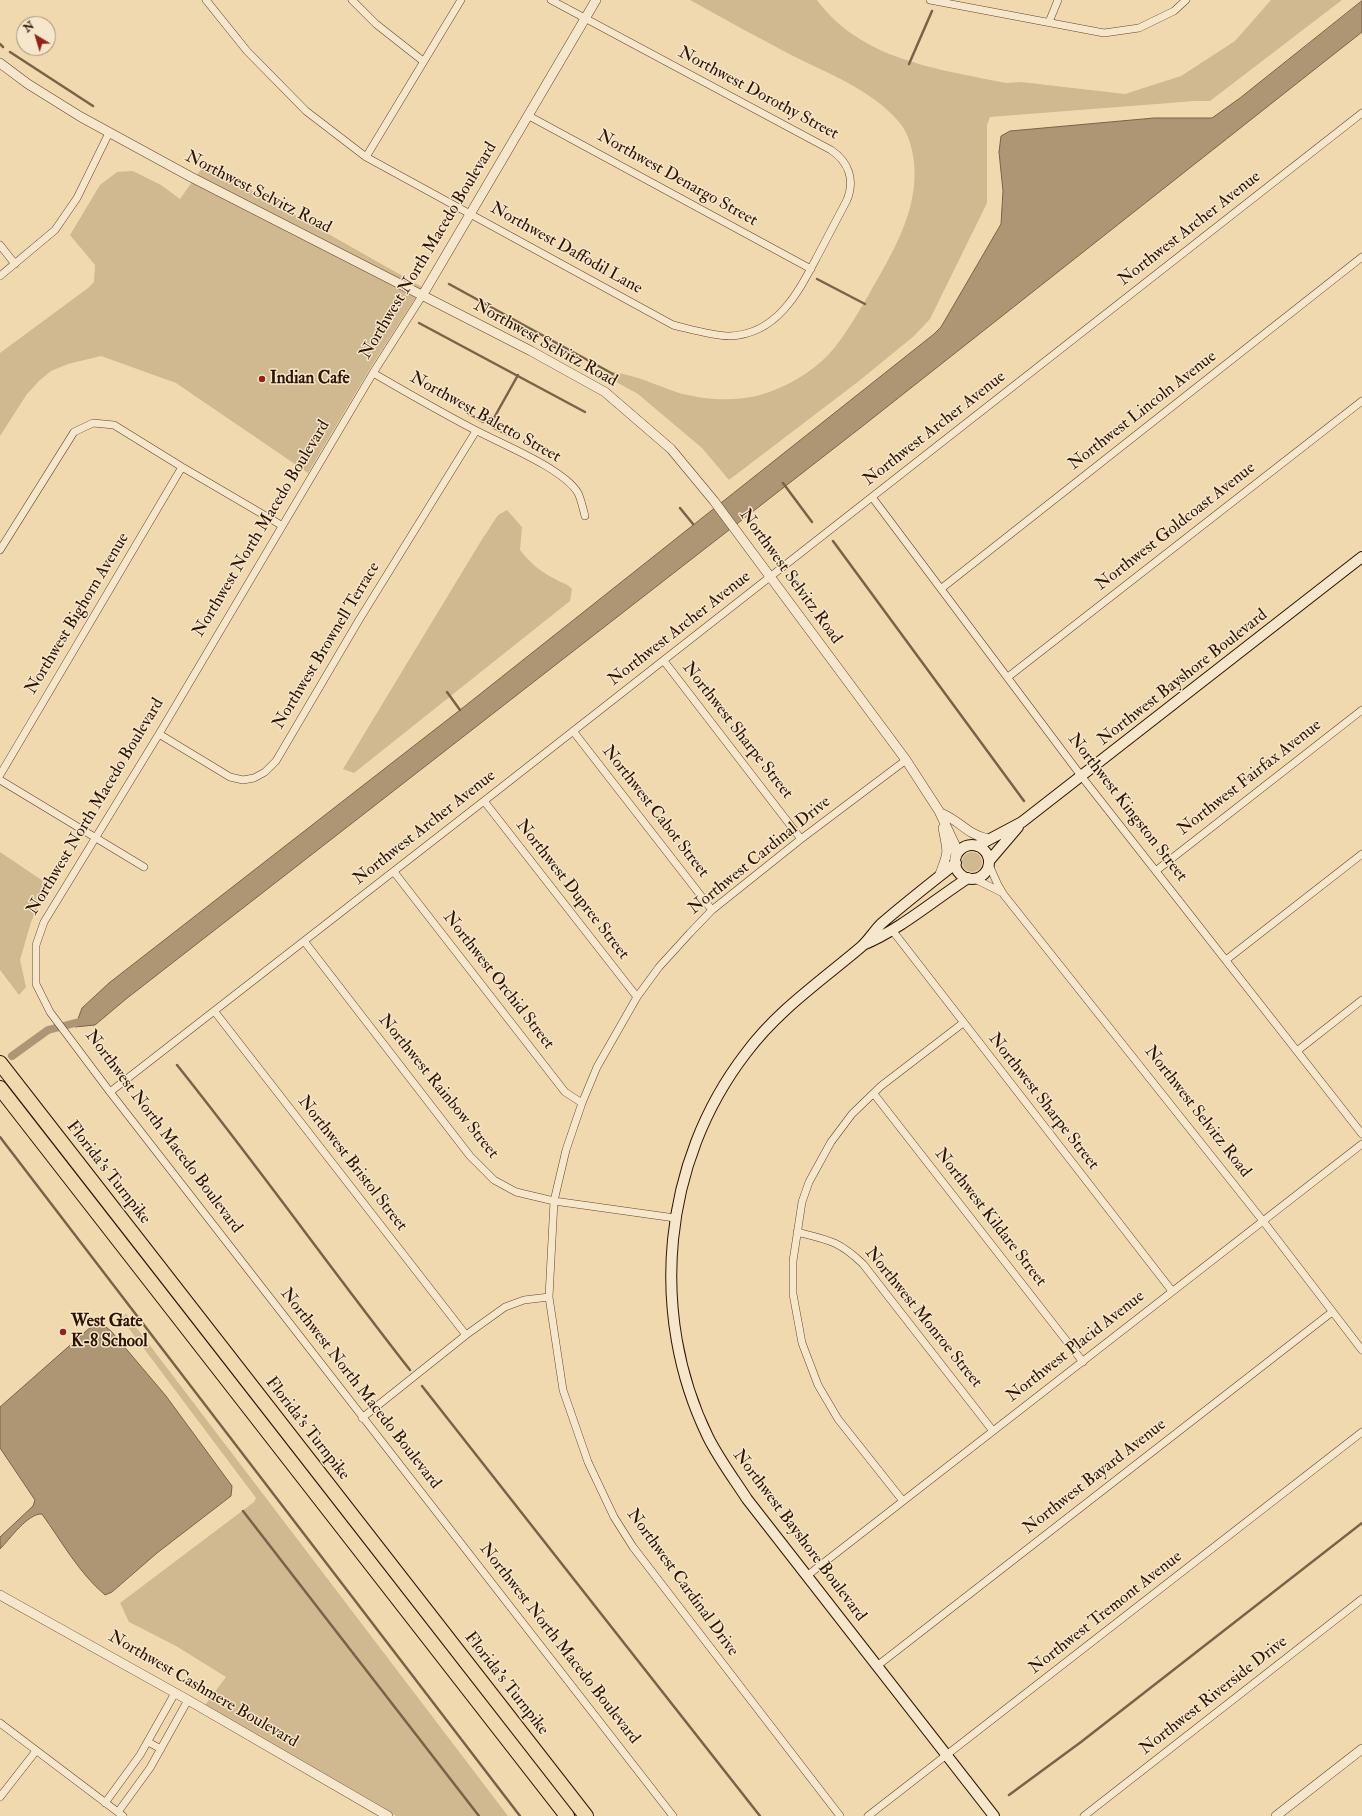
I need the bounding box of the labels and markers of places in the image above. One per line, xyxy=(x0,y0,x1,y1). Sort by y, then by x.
place label: Indian Cafe xyxy=(270,369,350,389)
marker: Indian Cafe xyxy=(257,374,267,384)
place label: West Gate K-8 School xyxy=(71,1312,147,1352)
marker: West Gate K-8 School xyxy=(58,1327,68,1337)

